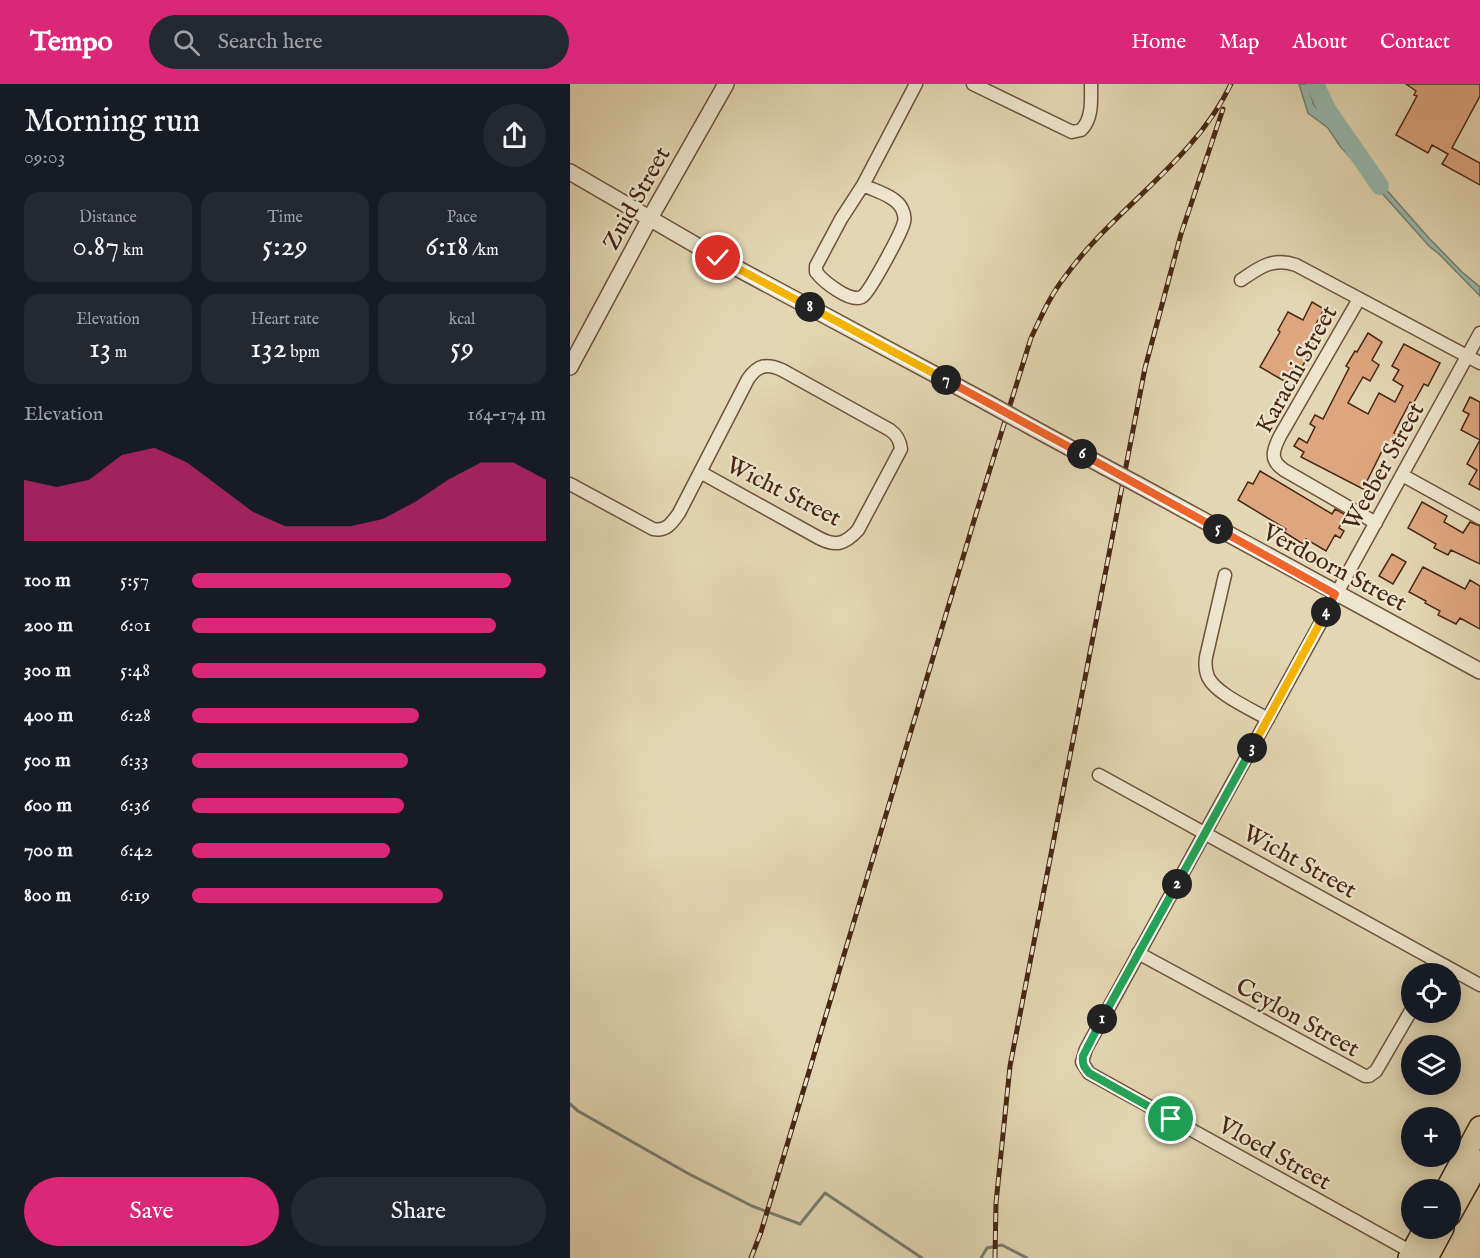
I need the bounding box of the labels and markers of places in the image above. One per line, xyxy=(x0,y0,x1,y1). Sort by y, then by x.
pin xyxy=(692,232,743,283)
pin: 8 xyxy=(795,292,825,322)
pin: 7 xyxy=(931,365,961,395)
pin: 6 xyxy=(1067,439,1097,469)
pin: 5 xyxy=(1203,514,1233,544)
pin: 4 xyxy=(1311,597,1341,627)
pin: 3 xyxy=(1237,733,1267,763)
pin: 2 xyxy=(1162,869,1192,899)
pin: 1 xyxy=(1087,1004,1117,1034)
pin xyxy=(1145,1093,1196,1144)

